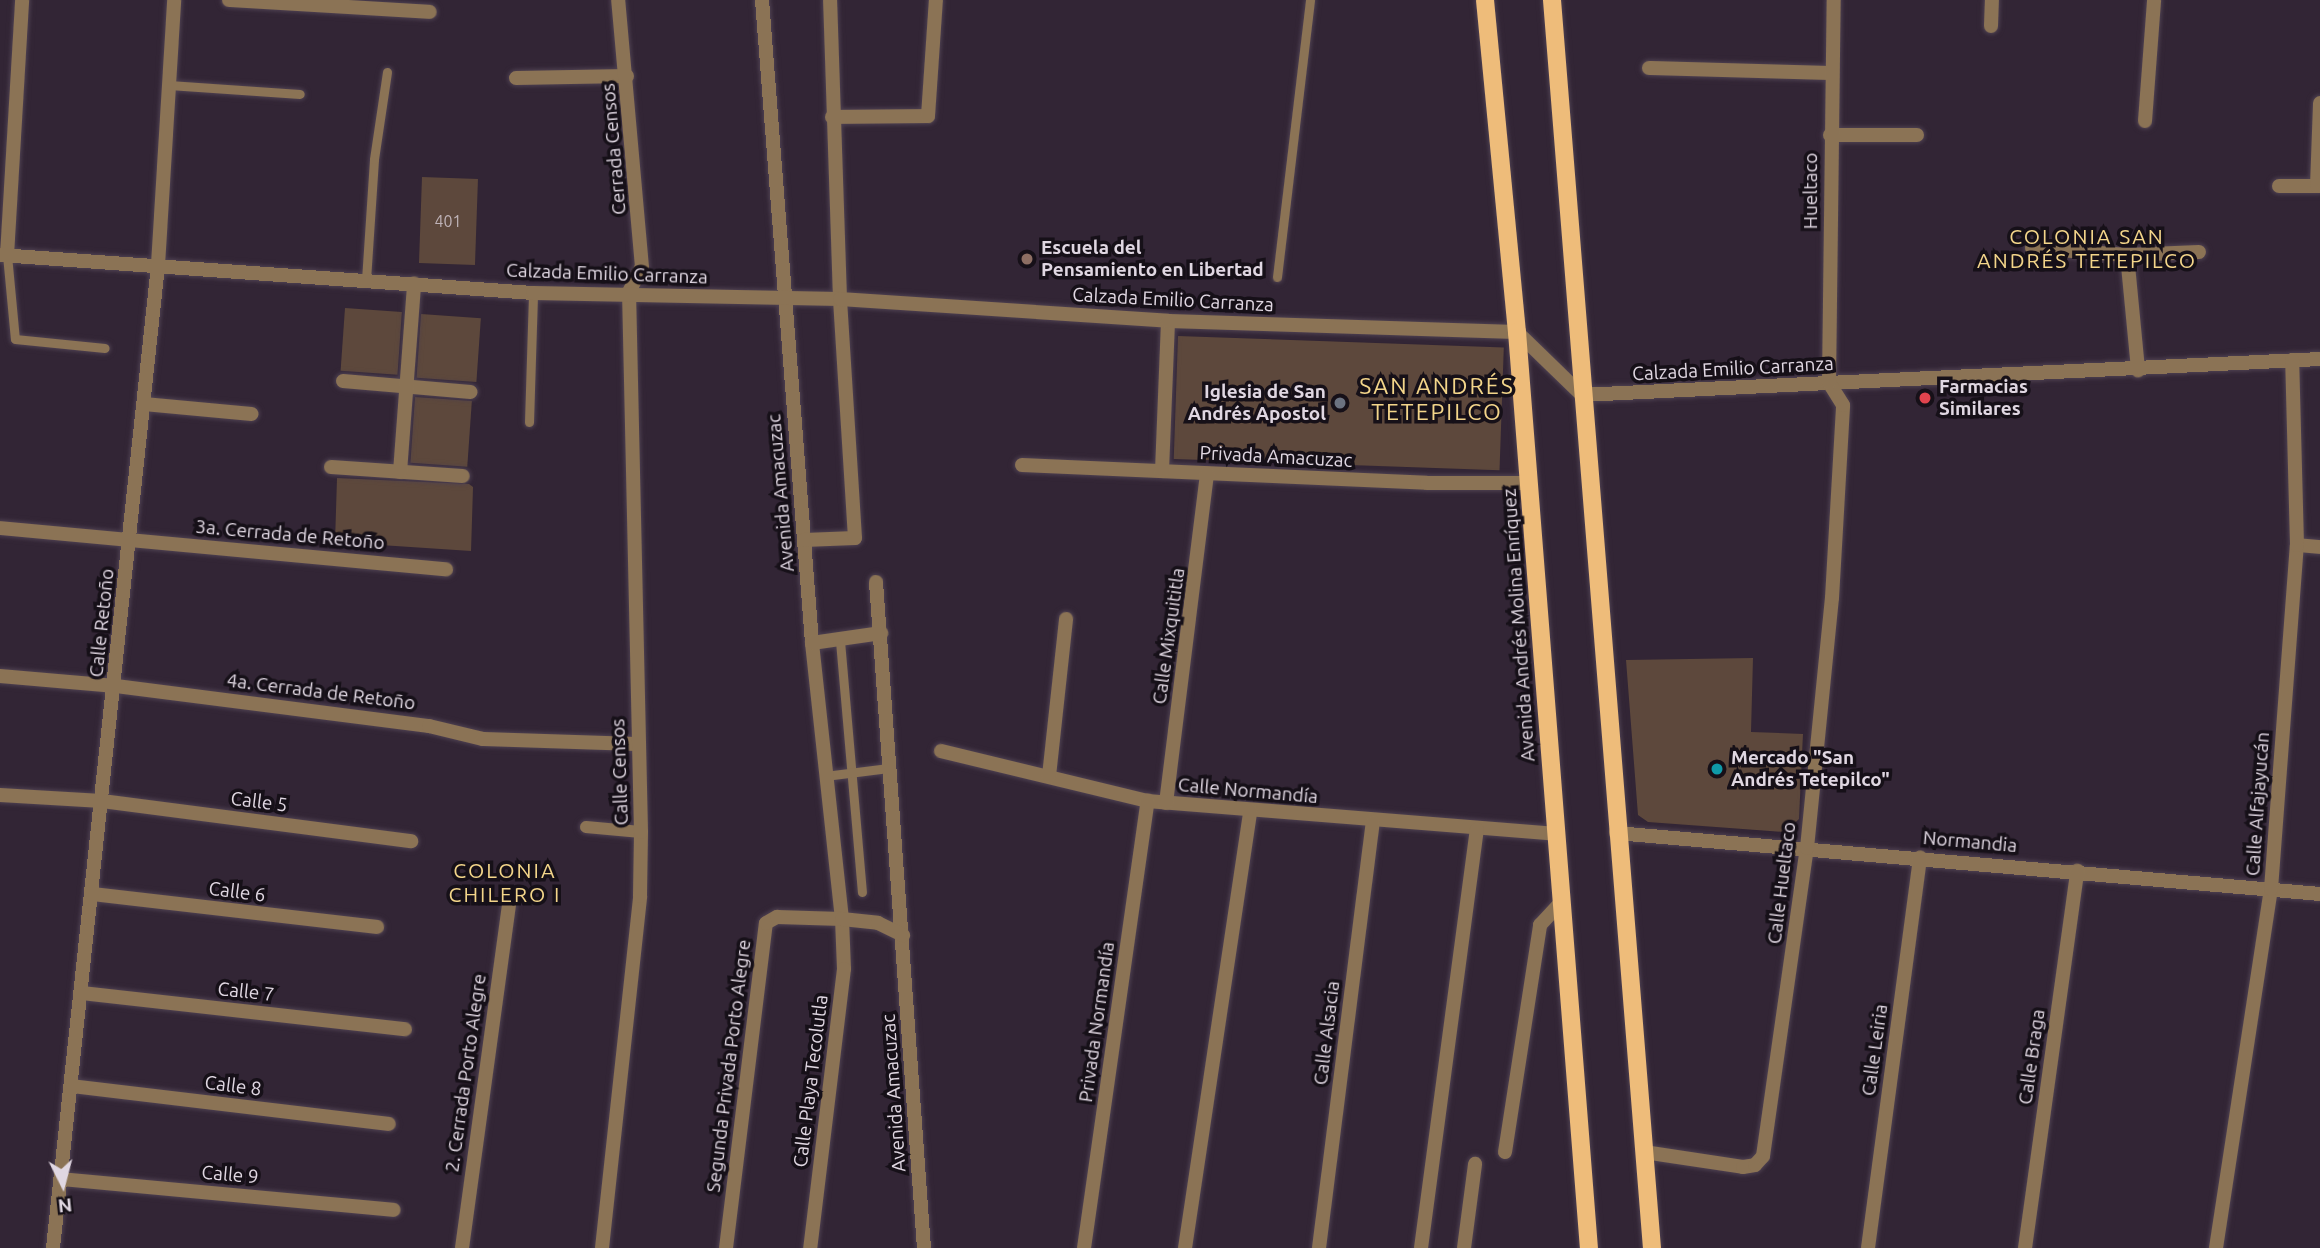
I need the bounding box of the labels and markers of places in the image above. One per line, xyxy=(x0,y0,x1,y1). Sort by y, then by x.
place label: Escuela del Pensamiento en Libertad xyxy=(1041,237,1264,281)
marker: Escuela del Pensamiento en Libertad xyxy=(1019,251,1035,267)
place label: Farmacias Similares xyxy=(1939,376,2028,420)
place label: Iglesia de San Andrés Apostol xyxy=(1188,381,1326,425)
marker: Farmacias Similares xyxy=(1917,390,1933,406)
marker: Iglesia de San Andrés Apostol xyxy=(1332,395,1348,411)
place label: Mercado "San Andrés Tetepilco" xyxy=(1731,747,1890,791)
marker: Mercado "San Andrés Tetepilco" xyxy=(1709,761,1725,777)

